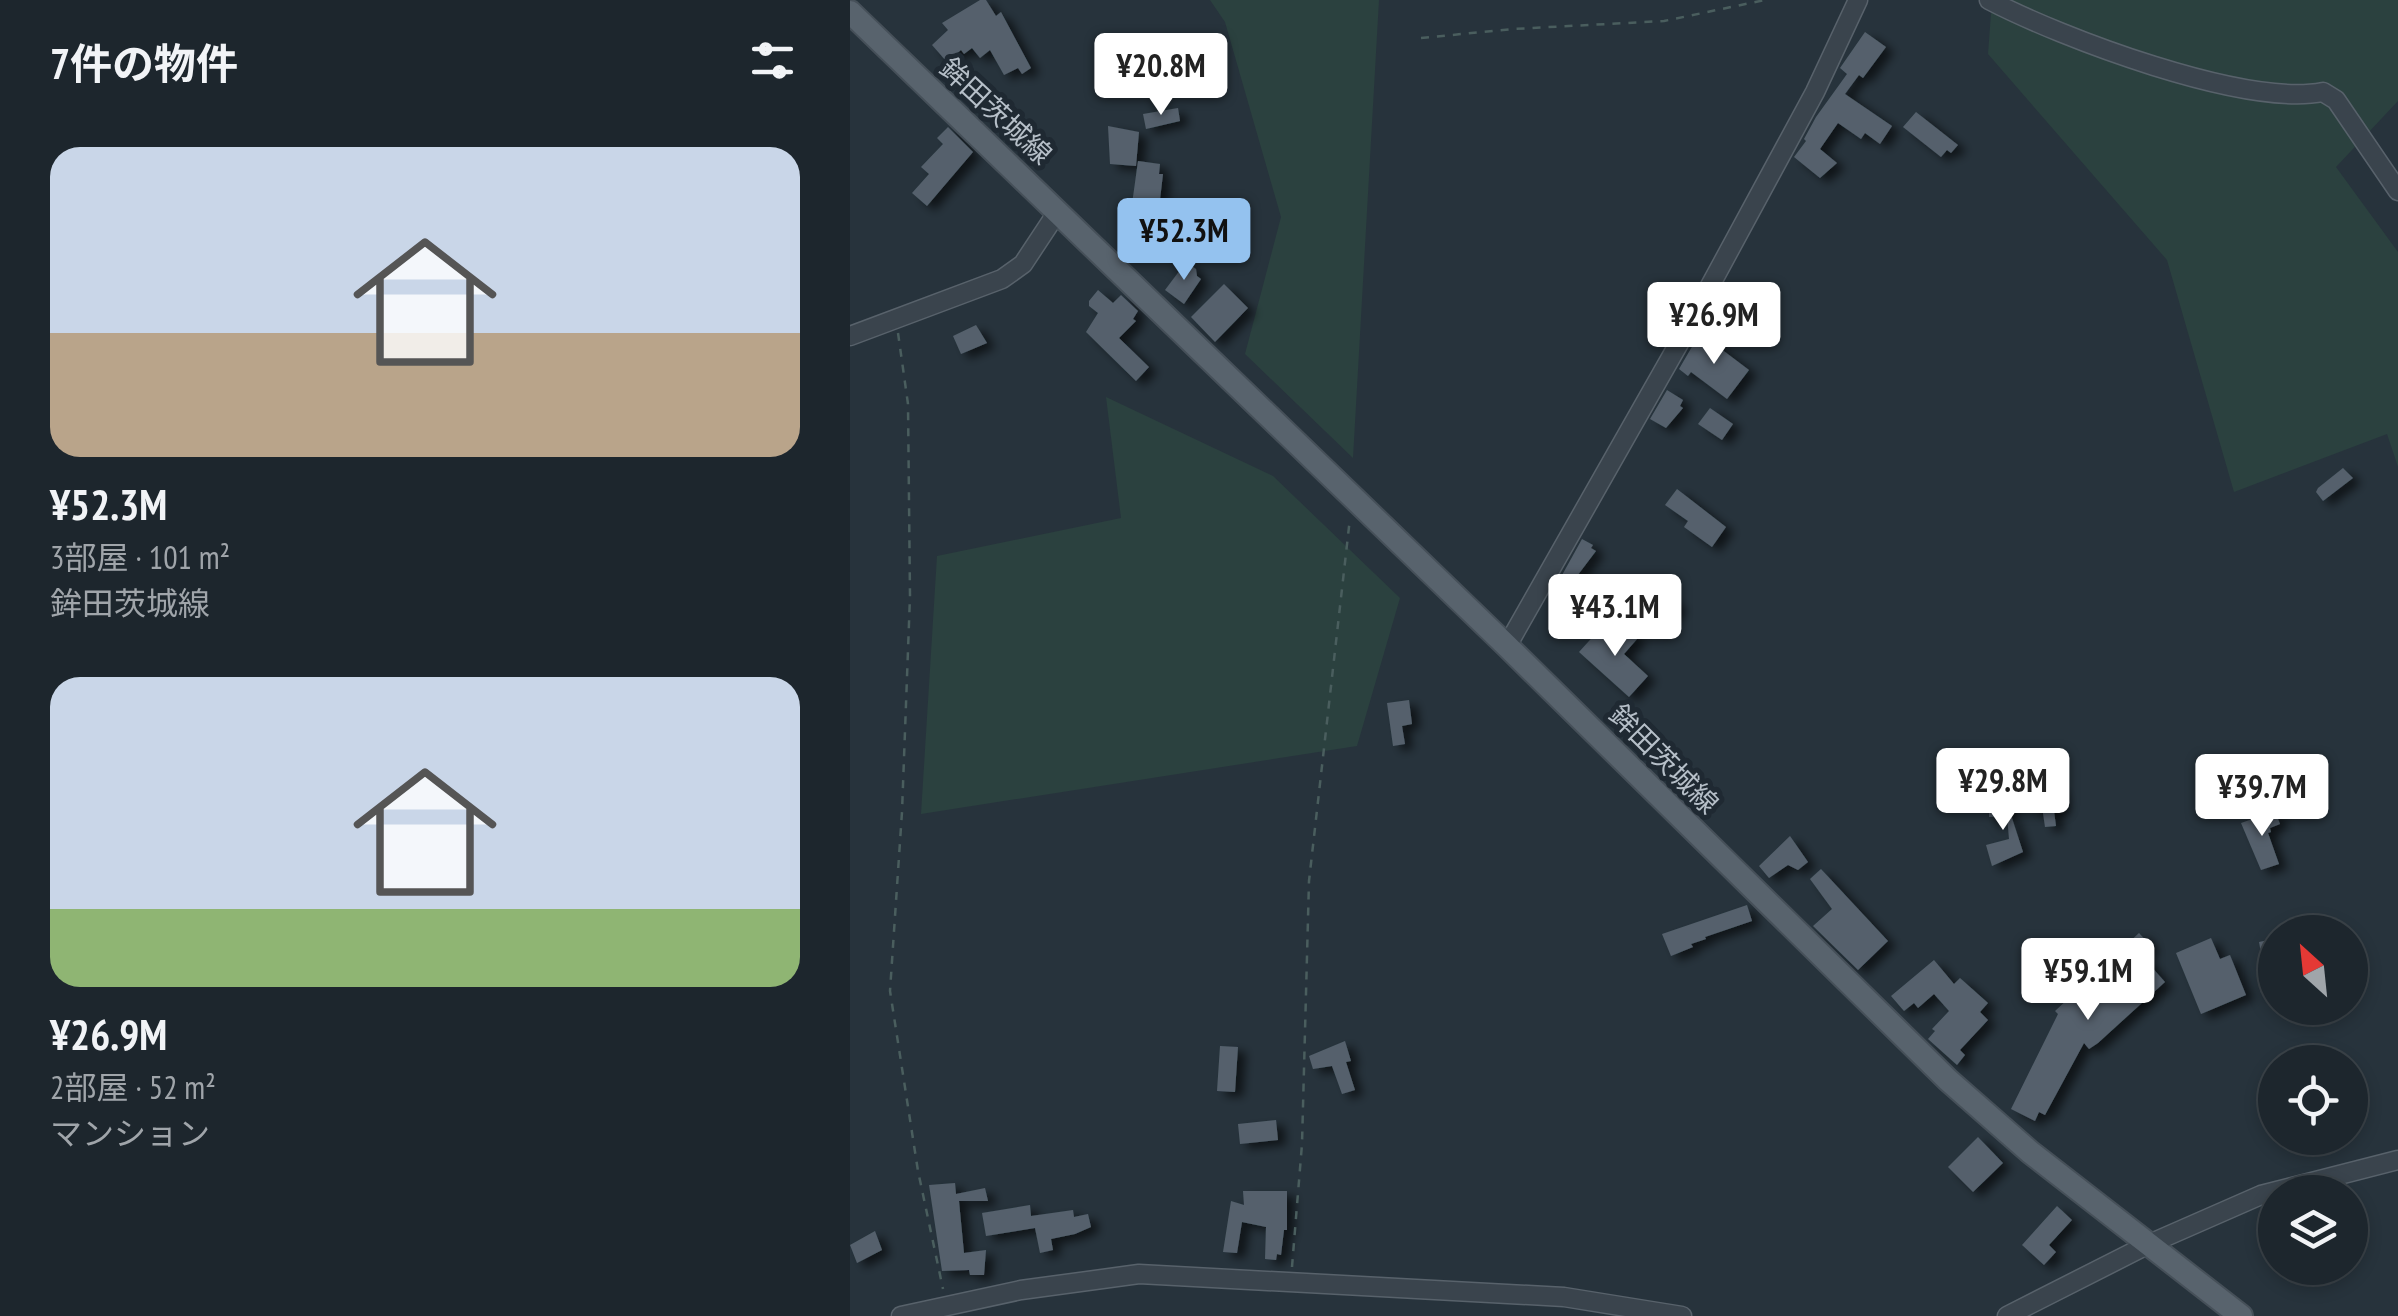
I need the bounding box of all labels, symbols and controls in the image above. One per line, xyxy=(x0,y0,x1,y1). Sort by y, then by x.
icon: filters xyxy=(745,33,800,88)
pin: ¥20.8M xyxy=(1080,33,1242,118)
text: 7件の物件 xyxy=(50,36,238,91)
text: ¥20.8M xyxy=(1116,44,1206,86)
street label: 鉾田茨城線 xyxy=(933,49,1060,172)
pin: ¥52.3M xyxy=(1103,198,1265,283)
text: ¥52.3M xyxy=(1139,209,1229,251)
icon: home xyxy=(335,212,515,392)
pin: ¥26.9M xyxy=(1633,282,1795,367)
text: ¥26.9M xyxy=(1669,293,1759,335)
text: ¥52.3M xyxy=(50,477,167,532)
text: 3部屋 · 101 m² xyxy=(50,536,230,578)
pin: ¥43.1M xyxy=(1534,574,1696,659)
text: 鉾田茨城線 xyxy=(50,582,210,624)
text: ¥43.1M xyxy=(1570,585,1660,627)
street label: 鉾田茨城線 xyxy=(1602,696,1727,821)
icon: home xyxy=(335,742,515,922)
pin: ¥29.8M xyxy=(1922,748,2084,833)
pin: ¥39.7M xyxy=(2181,754,2343,839)
text: ¥29.8M xyxy=(1958,759,2048,801)
text: ¥39.7M xyxy=(2217,765,2307,807)
north arrow xyxy=(2258,915,2368,1025)
map controls xyxy=(2258,915,2368,1285)
pin: ¥59.1M xyxy=(2007,938,2169,1023)
text: ¥59.1M xyxy=(2043,949,2133,991)
text: ¥26.9M xyxy=(50,1007,167,1062)
button: locate xyxy=(2258,1045,2368,1155)
text: 2部屋 · 52 m² xyxy=(50,1066,216,1108)
text: マンション xyxy=(50,1112,210,1154)
button: layers xyxy=(2258,1175,2368,1285)

